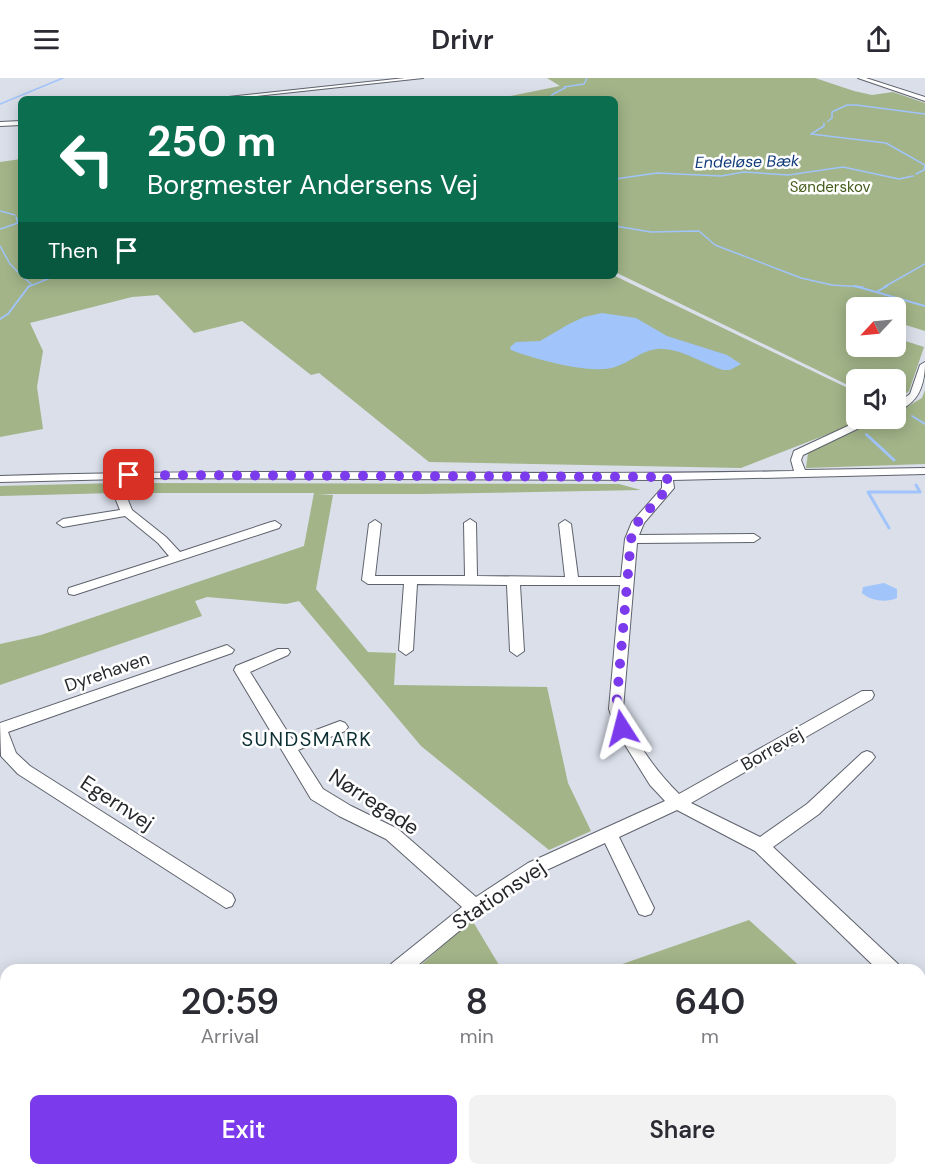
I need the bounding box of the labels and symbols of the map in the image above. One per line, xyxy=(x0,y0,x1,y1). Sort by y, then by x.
water label: Endeløse Bæk xyxy=(695,150,800,173)
park label: Sønderskov xyxy=(790,177,870,197)
north arrow xyxy=(846,297,906,357)
pin xyxy=(103,449,154,500)
street label: Dyrehaven xyxy=(61,646,153,698)
position arrow xyxy=(590,696,654,760)
street label: Borrevej xyxy=(737,722,807,776)
district label: SUNDSMARK xyxy=(241,726,373,752)
street label: Nørregade xyxy=(323,762,425,842)
street label: Egernvej xyxy=(75,769,159,837)
street label: Stationsvej xyxy=(447,854,551,936)

